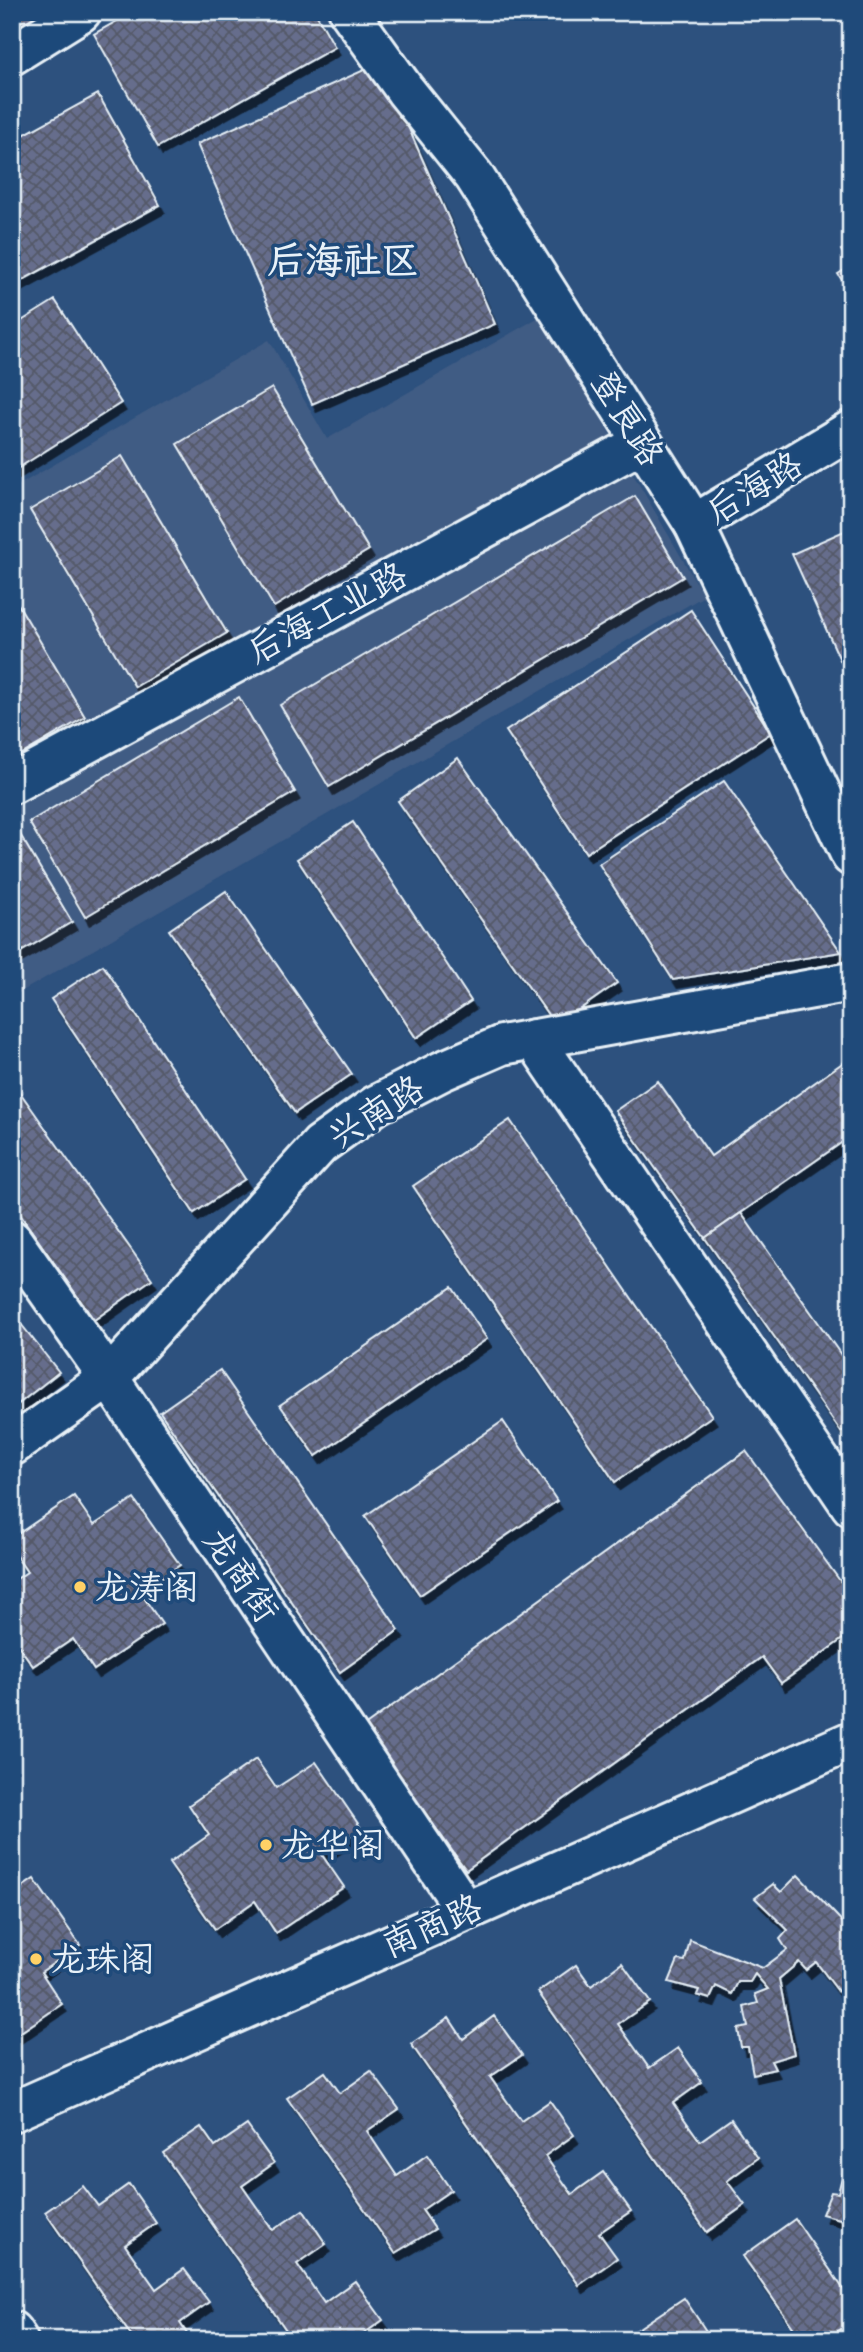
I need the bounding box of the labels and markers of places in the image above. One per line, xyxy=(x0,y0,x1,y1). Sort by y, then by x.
place label: 龙涛阁 xyxy=(94,1565,199,1610)
marker: 龙涛阁 xyxy=(72,1579,88,1595)
place label: 龙华阁 xyxy=(280,1823,385,1868)
marker: 龙华阁 xyxy=(258,1837,274,1853)
place label: 龙珠阁 xyxy=(50,1937,155,1982)
marker: 龙珠阁 xyxy=(28,1951,44,1967)

